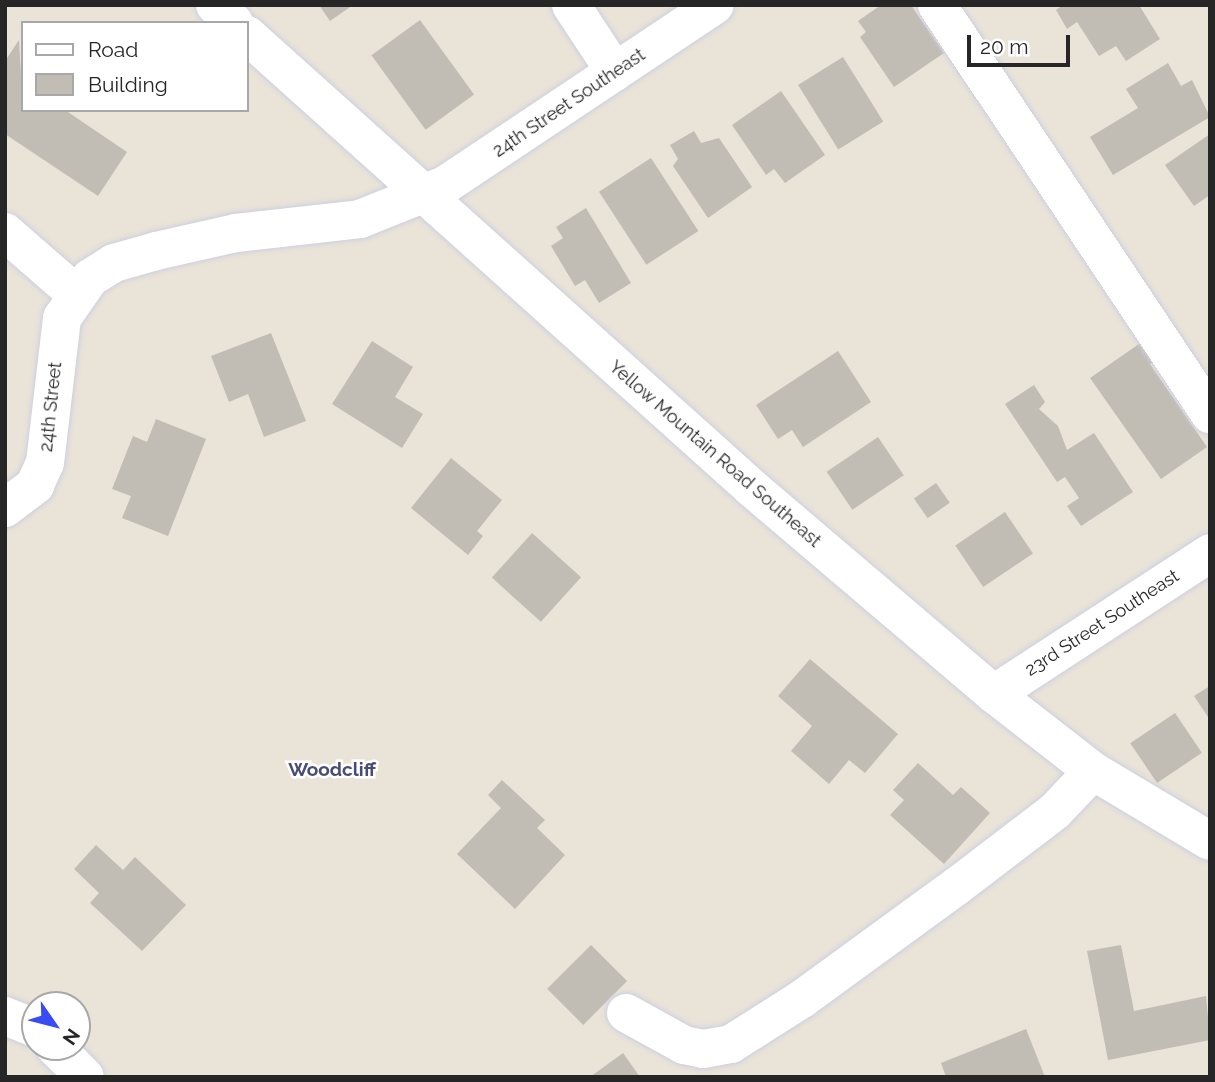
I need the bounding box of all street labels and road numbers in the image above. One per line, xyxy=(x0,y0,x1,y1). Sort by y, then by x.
street label: 24th Street Southeast xyxy=(489,44,649,162)
street label: Yellow Mountain Road Southeast xyxy=(605,356,825,552)
street label: 24th Street xyxy=(36,361,66,453)
street label: 23rd Street Southeast xyxy=(1021,565,1183,681)

